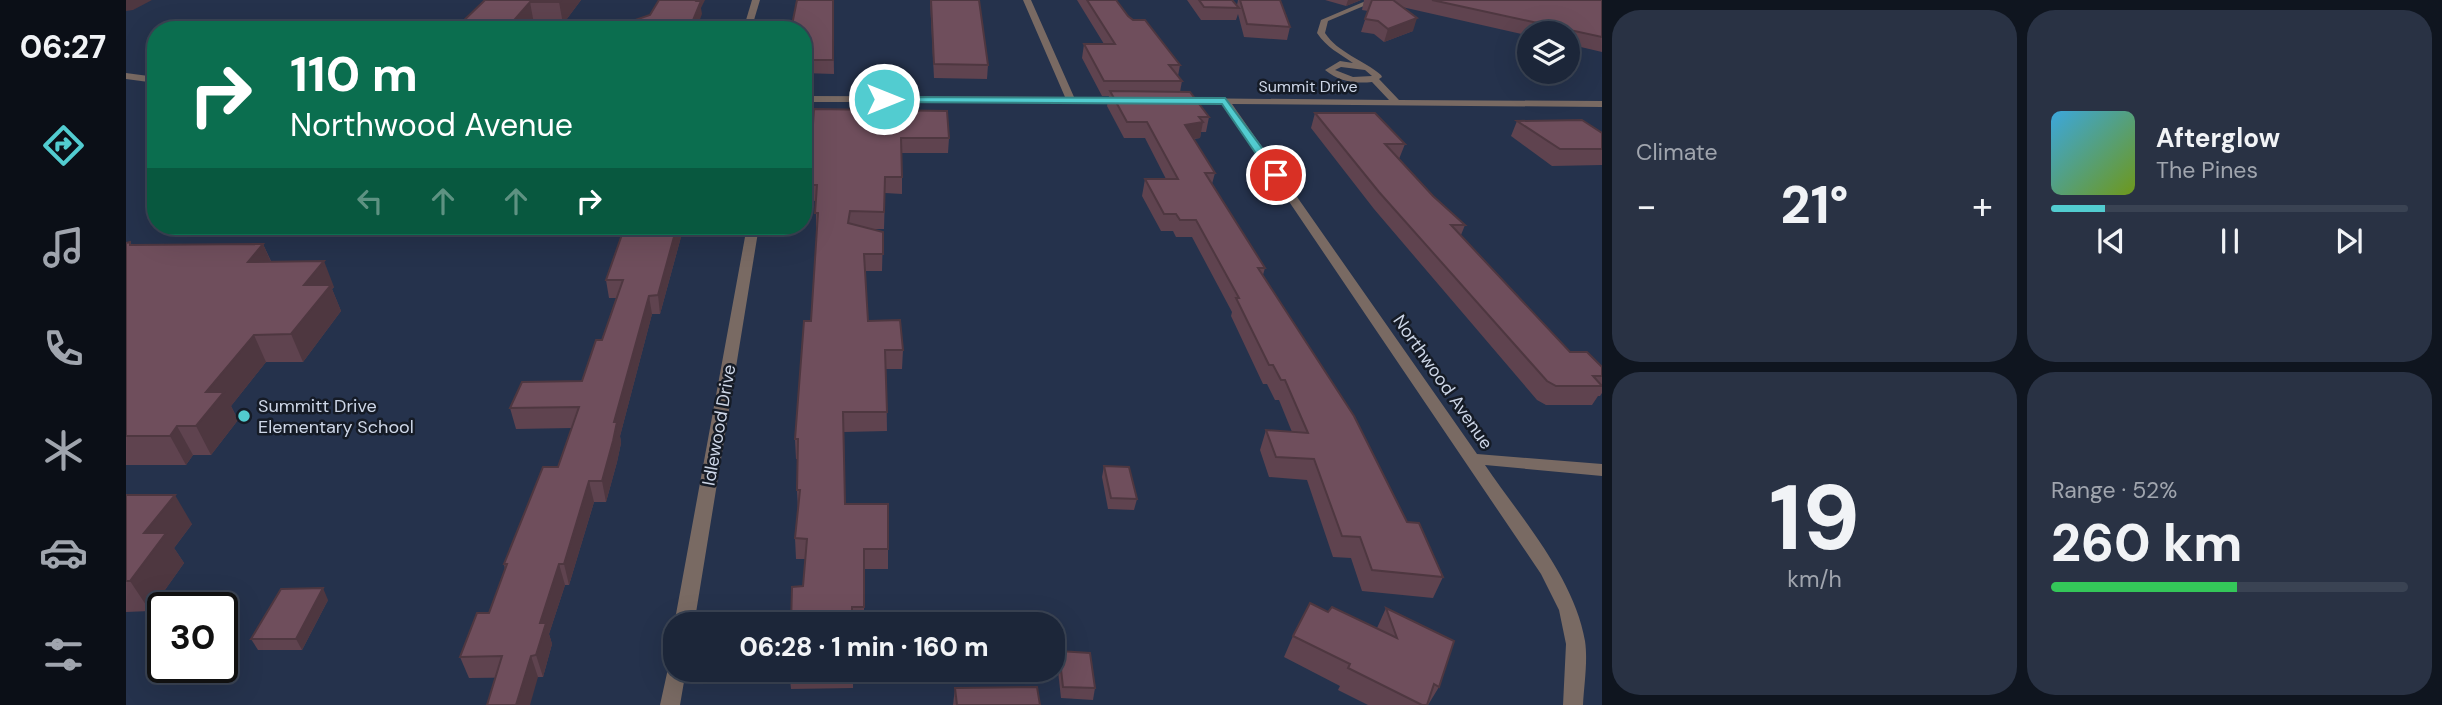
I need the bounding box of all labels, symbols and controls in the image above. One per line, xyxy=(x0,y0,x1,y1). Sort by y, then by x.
map controls xyxy=(1517,21,1580,84)
button: layers xyxy=(1517,21,1580,84)
text: 06:27 xyxy=(20,26,106,68)
text: 110 m xyxy=(290,42,418,106)
icon: right xyxy=(175,49,266,140)
position arrow xyxy=(847,62,921,136)
street label: Summit Drive xyxy=(1258,76,1358,97)
text: Northwood Avenue xyxy=(290,104,573,146)
icon: directions xyxy=(39,121,88,170)
text: Afterglow xyxy=(2156,121,2280,155)
text: Climate xyxy=(1636,137,1718,167)
pin xyxy=(1246,145,1306,205)
text: The Pines xyxy=(2156,155,2258,185)
icon: arrive xyxy=(1257,156,1295,194)
text: 21° xyxy=(1780,171,1849,239)
text: − xyxy=(1636,181,1657,231)
text: + xyxy=(1972,181,1993,231)
icon: left xyxy=(351,182,389,220)
icon: ahead xyxy=(424,182,462,220)
icon: ahead xyxy=(497,182,535,220)
icon: right xyxy=(570,182,608,220)
icon: previous xyxy=(2092,222,2130,260)
icon: pause xyxy=(2211,222,2249,260)
icon: next xyxy=(2330,222,2368,260)
icon: music xyxy=(39,223,88,272)
street label: Northwood Avenue xyxy=(1388,310,1498,454)
icon: phone xyxy=(39,324,88,373)
street label: Idlewood Drive xyxy=(697,362,741,488)
place label: Summitt Drive Elementary School xyxy=(258,394,414,439)
marker: Summitt Drive Elementary School xyxy=(236,408,252,424)
icon: climate xyxy=(39,426,88,475)
text: 19 xyxy=(1769,459,1860,577)
text: Range · 52% xyxy=(2051,475,2177,505)
text: 260 km xyxy=(2051,509,2243,577)
icon: car xyxy=(39,528,88,577)
text: km/h xyxy=(1787,564,1842,594)
speed limit sign: 30 xyxy=(147,592,238,683)
icon: filters xyxy=(39,630,88,679)
text: 06:28 · 1 min · 160 m xyxy=(739,630,989,664)

